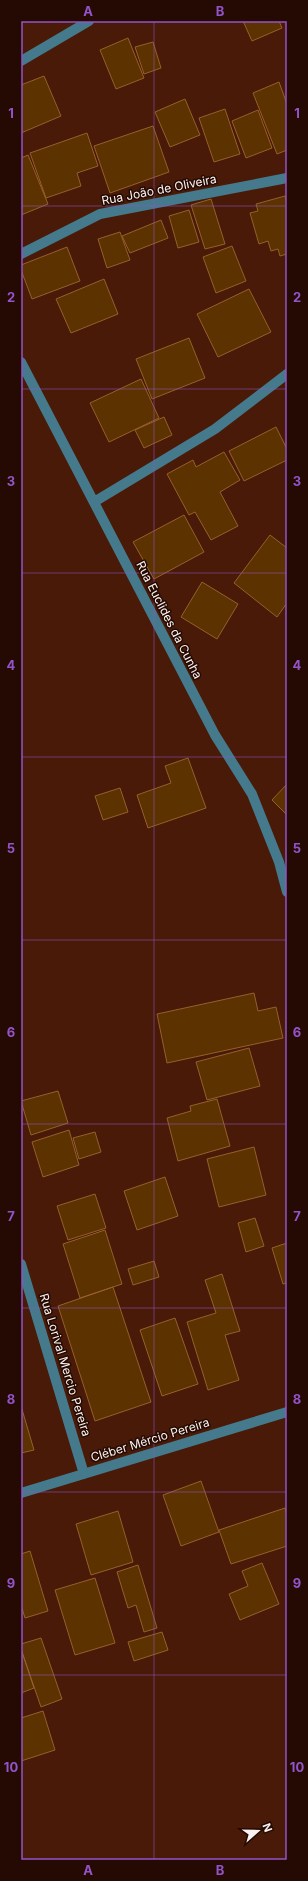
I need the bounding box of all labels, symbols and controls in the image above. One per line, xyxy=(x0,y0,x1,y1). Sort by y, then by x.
text: A xyxy=(83,3,93,19)
text: B xyxy=(216,3,225,19)
text: 1 xyxy=(8,105,14,121)
text: 1 xyxy=(294,105,300,121)
street label: Rua João de Oliveira xyxy=(100,171,218,208)
text: 2 xyxy=(7,289,15,305)
text: 2 xyxy=(293,289,301,305)
text: 3 xyxy=(7,473,15,489)
text: 3 xyxy=(293,473,301,489)
street label: Rua Euclides da Cunha xyxy=(133,558,206,681)
text: 4 xyxy=(7,657,16,673)
text: 4 xyxy=(293,657,302,673)
text: 5 xyxy=(7,840,15,856)
text: 5 xyxy=(293,840,301,856)
text: 6 xyxy=(7,1024,15,1040)
text: 6 xyxy=(293,1024,301,1040)
text: 7 xyxy=(7,1208,15,1224)
text: 7 xyxy=(293,1208,301,1224)
street label: Rua Lorival Mercio Pereira xyxy=(37,1292,94,1438)
text: 8 xyxy=(7,1391,15,1407)
text: 8 xyxy=(293,1391,301,1407)
street label: Cléber Mércio Pereira xyxy=(89,1414,211,1465)
text: 9 xyxy=(7,1575,15,1591)
text: 9 xyxy=(293,1575,301,1591)
text: 10 xyxy=(4,1759,18,1775)
text: 10 xyxy=(290,1759,304,1775)
north arrow xyxy=(238,1811,278,1851)
text: N xyxy=(259,1821,275,1834)
text: A xyxy=(83,1862,93,1878)
text: B xyxy=(216,1862,225,1878)

